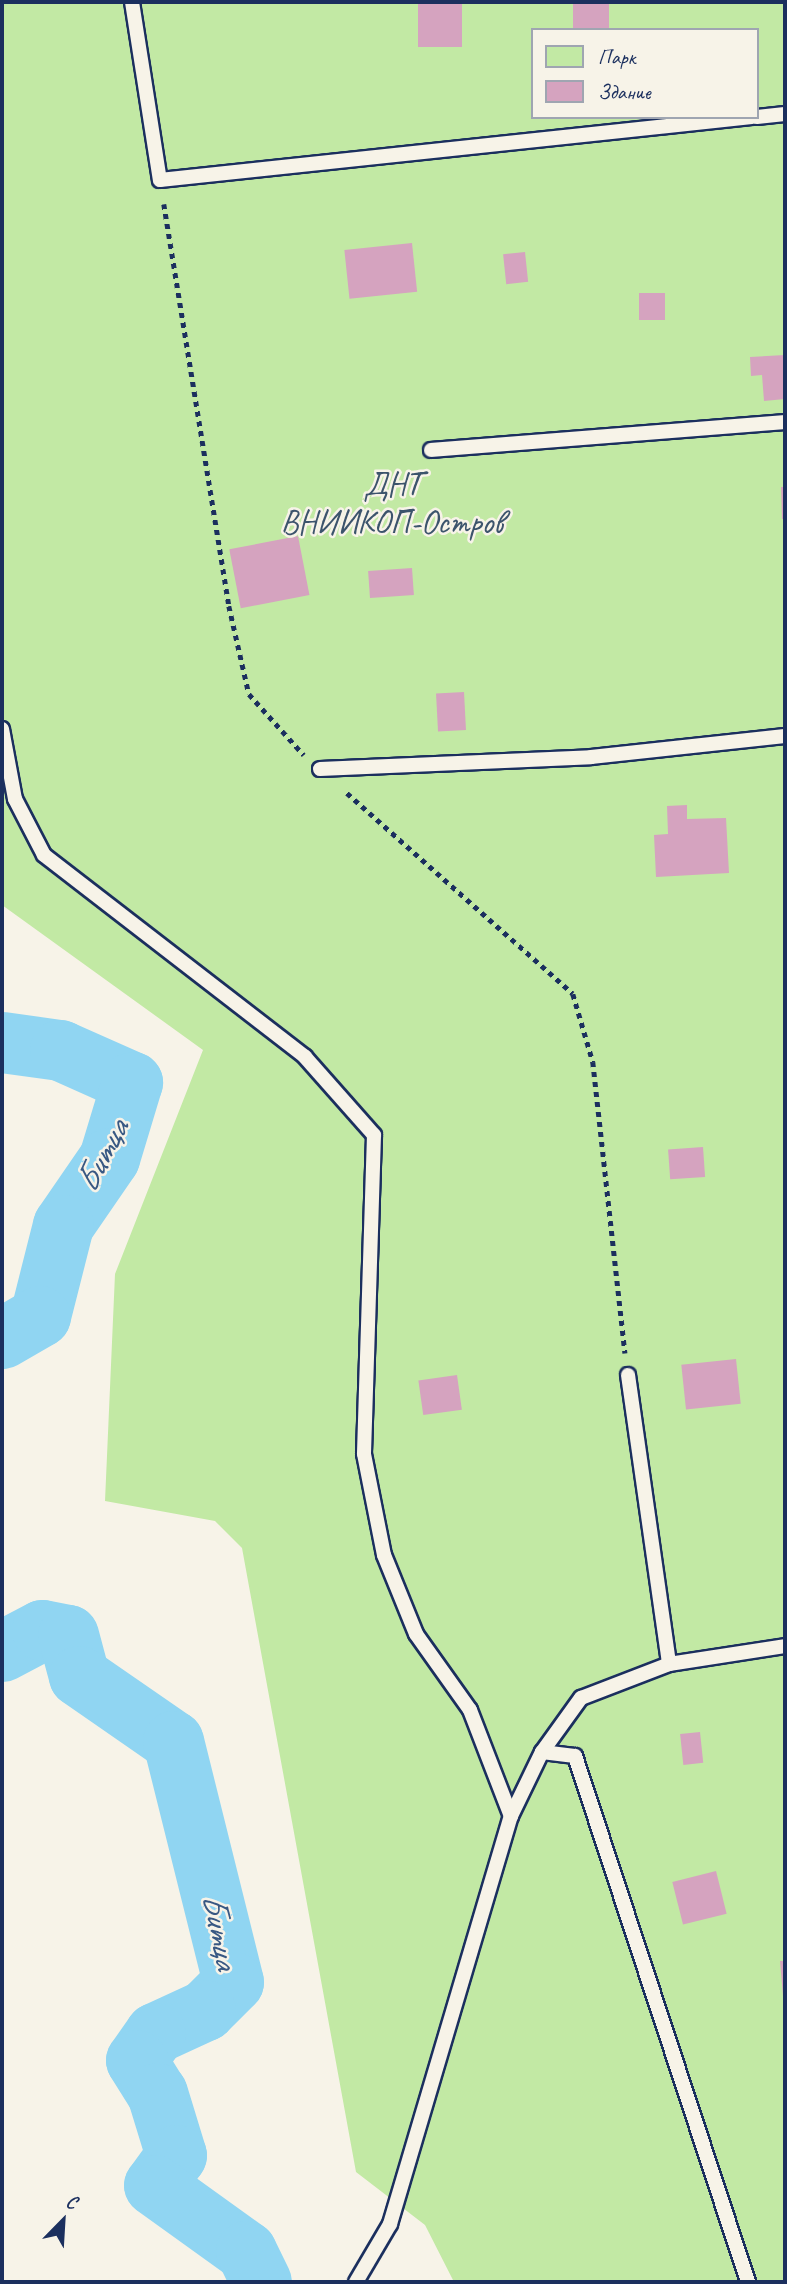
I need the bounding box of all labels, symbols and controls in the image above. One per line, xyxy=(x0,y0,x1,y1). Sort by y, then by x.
legend xyxy=(532,28,759,119)
text: Парк xyxy=(598,44,635,70)
text: Здание xyxy=(598,79,651,105)
park label: ДНТ ВНИИКОП-Остров xyxy=(281,465,503,543)
water label: Битца xyxy=(66,1113,138,1199)
water label: Битца xyxy=(192,1890,248,1972)
north arrow xyxy=(28,2186,98,2256)
text: С xyxy=(62,2189,81,2215)

